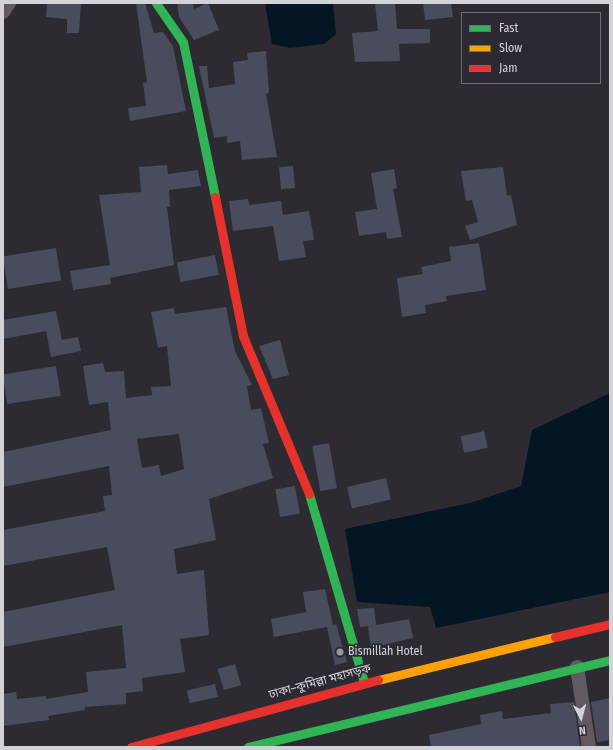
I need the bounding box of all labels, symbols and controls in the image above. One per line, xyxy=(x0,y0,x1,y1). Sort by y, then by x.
legend xyxy=(461,12,601,84)
text: Fast xyxy=(499,21,518,35)
text: Slow xyxy=(499,41,522,55)
text: Jam xyxy=(499,61,517,75)
place label: Bismillah Hotel xyxy=(348,645,423,659)
marker: Bismillah Hotel xyxy=(335,647,345,657)
street label: ঢাকা–কুমিল্লা মহাসড়ক xyxy=(267,661,373,703)
north arrow xyxy=(561,698,601,738)
text: N xyxy=(578,724,586,737)

